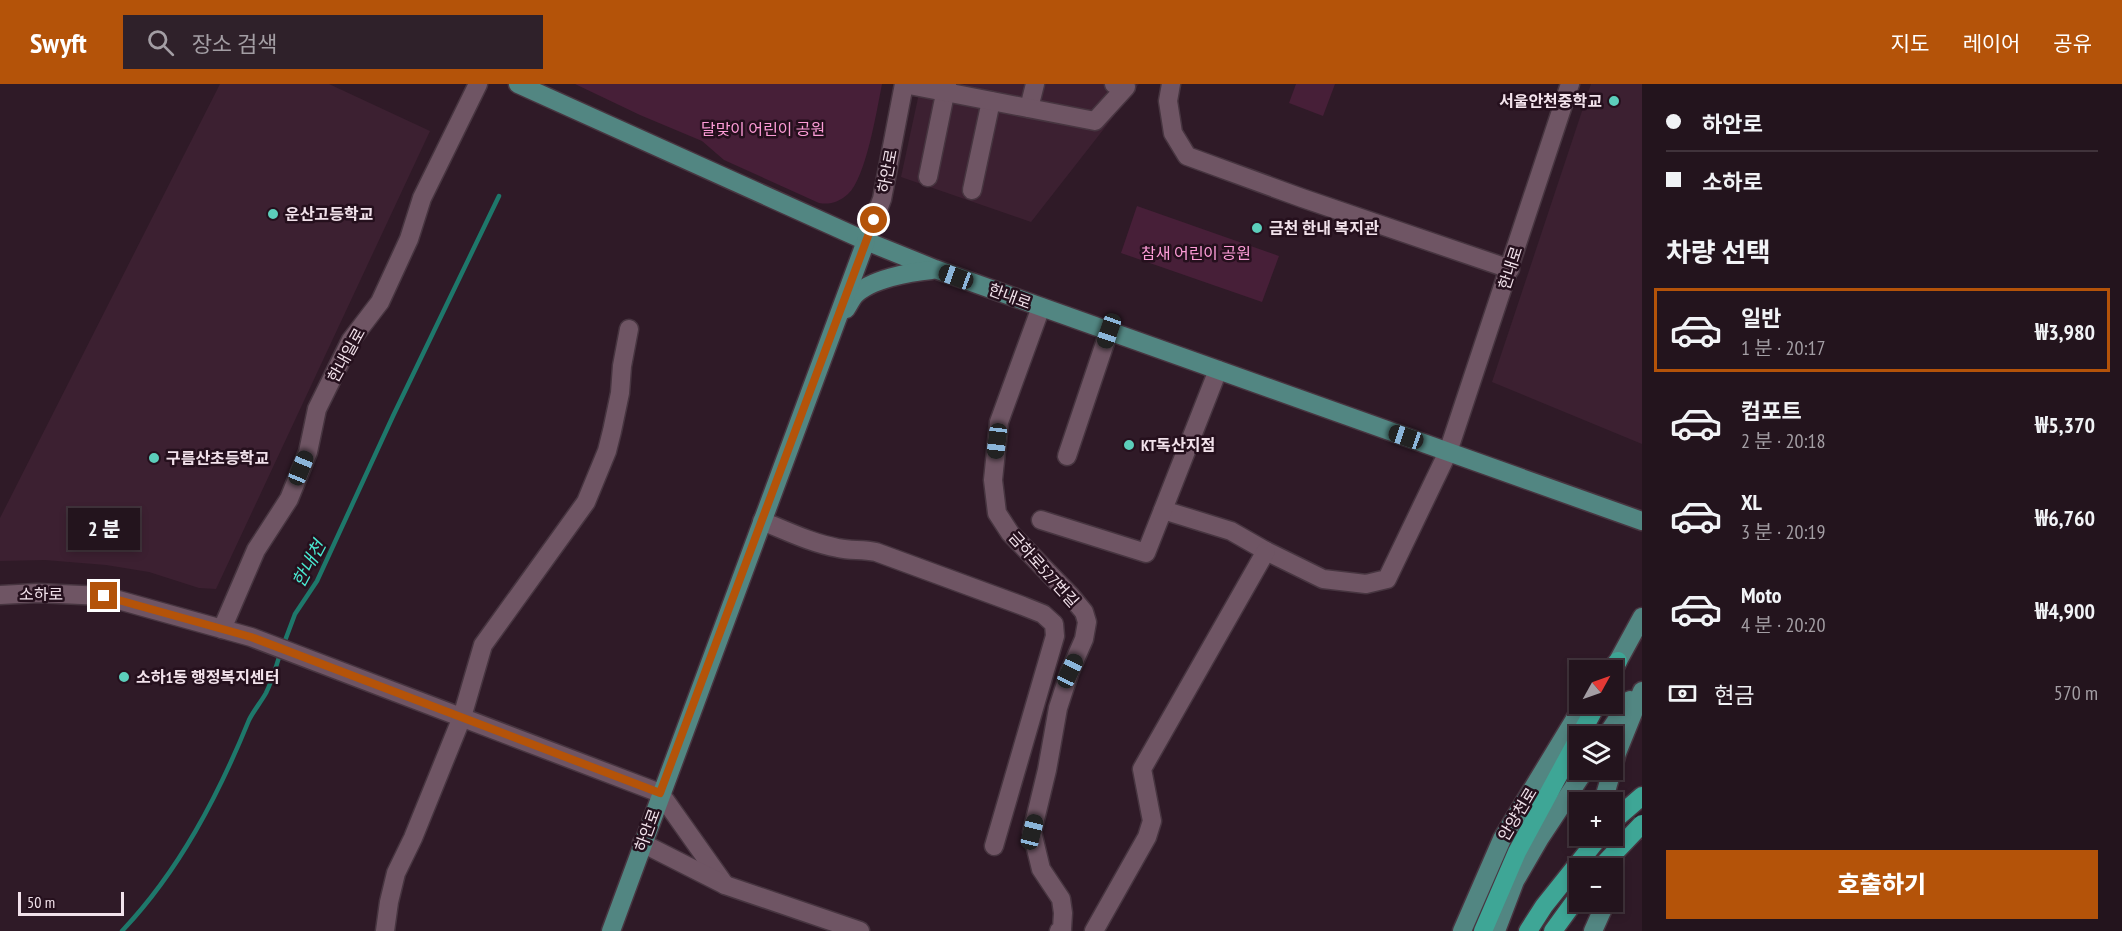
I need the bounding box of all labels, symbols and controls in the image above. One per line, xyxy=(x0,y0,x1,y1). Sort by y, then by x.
search box xyxy=(123,15,543,69)
text: Swyft xyxy=(30,24,87,61)
icon: search xyxy=(144,26,177,59)
text: 장소 검색 xyxy=(192,30,277,58)
text: 지도 xyxy=(1891,30,1929,57)
text: 레이어 xyxy=(1962,30,2020,57)
text: 공유 xyxy=(2053,30,2092,57)
place label: 서울안천중학교 xyxy=(1499,91,1602,111)
marker: 서울안천중학교 xyxy=(1607,94,1621,108)
text: 하안로 xyxy=(1702,110,1763,138)
park label: 달맞이 어린이 공원 xyxy=(701,119,825,139)
street label: 하안로 xyxy=(873,147,901,195)
text: 소하로 xyxy=(1702,168,1763,196)
place label: 운산고등학교 xyxy=(285,204,374,224)
route start xyxy=(860,206,887,233)
marker: 운산고등학교 xyxy=(266,207,280,221)
place label: 금천 한내 복지관 xyxy=(1269,218,1379,238)
marker: 금천 한내 복지관 xyxy=(1250,221,1264,235)
text: 차량 선택 xyxy=(1666,235,1771,269)
park label: 참새 어린이 공원 xyxy=(1141,243,1251,263)
street label: 한내로 xyxy=(1494,244,1526,292)
car xyxy=(936,262,976,292)
street label: 한내로 xyxy=(986,279,1034,313)
icon: car xyxy=(1669,303,1723,357)
text: 일반 xyxy=(1741,304,1781,332)
car xyxy=(1095,311,1123,351)
text: ₩3,980 xyxy=(2035,318,2095,346)
street label: 한내일로 xyxy=(323,324,369,386)
text: 1 분 · 20:17 xyxy=(1741,335,1826,361)
icon: car xyxy=(1669,396,1723,450)
text: 컴포트 xyxy=(1741,397,1802,425)
text: ₩5,370 xyxy=(2035,411,2095,439)
car xyxy=(986,422,1008,460)
car xyxy=(1386,423,1426,451)
text: 2 분 · 20:18 xyxy=(1741,428,1826,454)
place label: KT독산지점 xyxy=(1141,435,1215,455)
marker: KT독산지점 xyxy=(1122,438,1136,452)
place label: 구름산초등학교 xyxy=(166,448,269,468)
car xyxy=(286,448,316,488)
marker: 구름산초등학교 xyxy=(147,451,161,465)
text: XL xyxy=(1741,488,1762,516)
icon: car xyxy=(1669,489,1723,543)
text: ₩6,760 xyxy=(2035,504,2095,532)
callout: 2 분 xyxy=(68,509,140,551)
text: 2 분 xyxy=(88,516,120,542)
text: 3 분 · 20:19 xyxy=(1741,519,1826,545)
street label: 금하로527번길 xyxy=(1005,527,1083,611)
water label: 한내천 xyxy=(287,534,332,591)
text: Moto xyxy=(1741,581,1782,609)
route end xyxy=(90,582,117,609)
icon: car xyxy=(1669,582,1723,636)
street label: 소하로 xyxy=(19,584,63,604)
text: ₩4,900 xyxy=(2035,597,2095,625)
text: 4 분 · 20:20 xyxy=(1741,612,1826,638)
car xyxy=(1054,651,1086,691)
north arrow xyxy=(1569,660,1623,714)
map controls xyxy=(1569,660,1623,912)
place label: 소하1동 행정복지센터 xyxy=(136,667,279,687)
marker: 소하1동 행정복지센터 xyxy=(117,670,131,684)
icon: cash xyxy=(1666,677,1699,710)
text: 570 m xyxy=(2054,680,2098,706)
text: 현금 xyxy=(1714,681,1754,709)
button: layers xyxy=(1569,726,1623,780)
street label: 안양천로 xyxy=(1493,783,1541,844)
button: + xyxy=(1569,792,1623,846)
street label: 하안로 xyxy=(630,806,664,854)
car xyxy=(1019,812,1045,852)
button: 호출하기 xyxy=(1666,850,2098,919)
button: − xyxy=(1569,858,1623,912)
scale bar xyxy=(18,889,124,916)
text: 50 m xyxy=(27,892,55,912)

